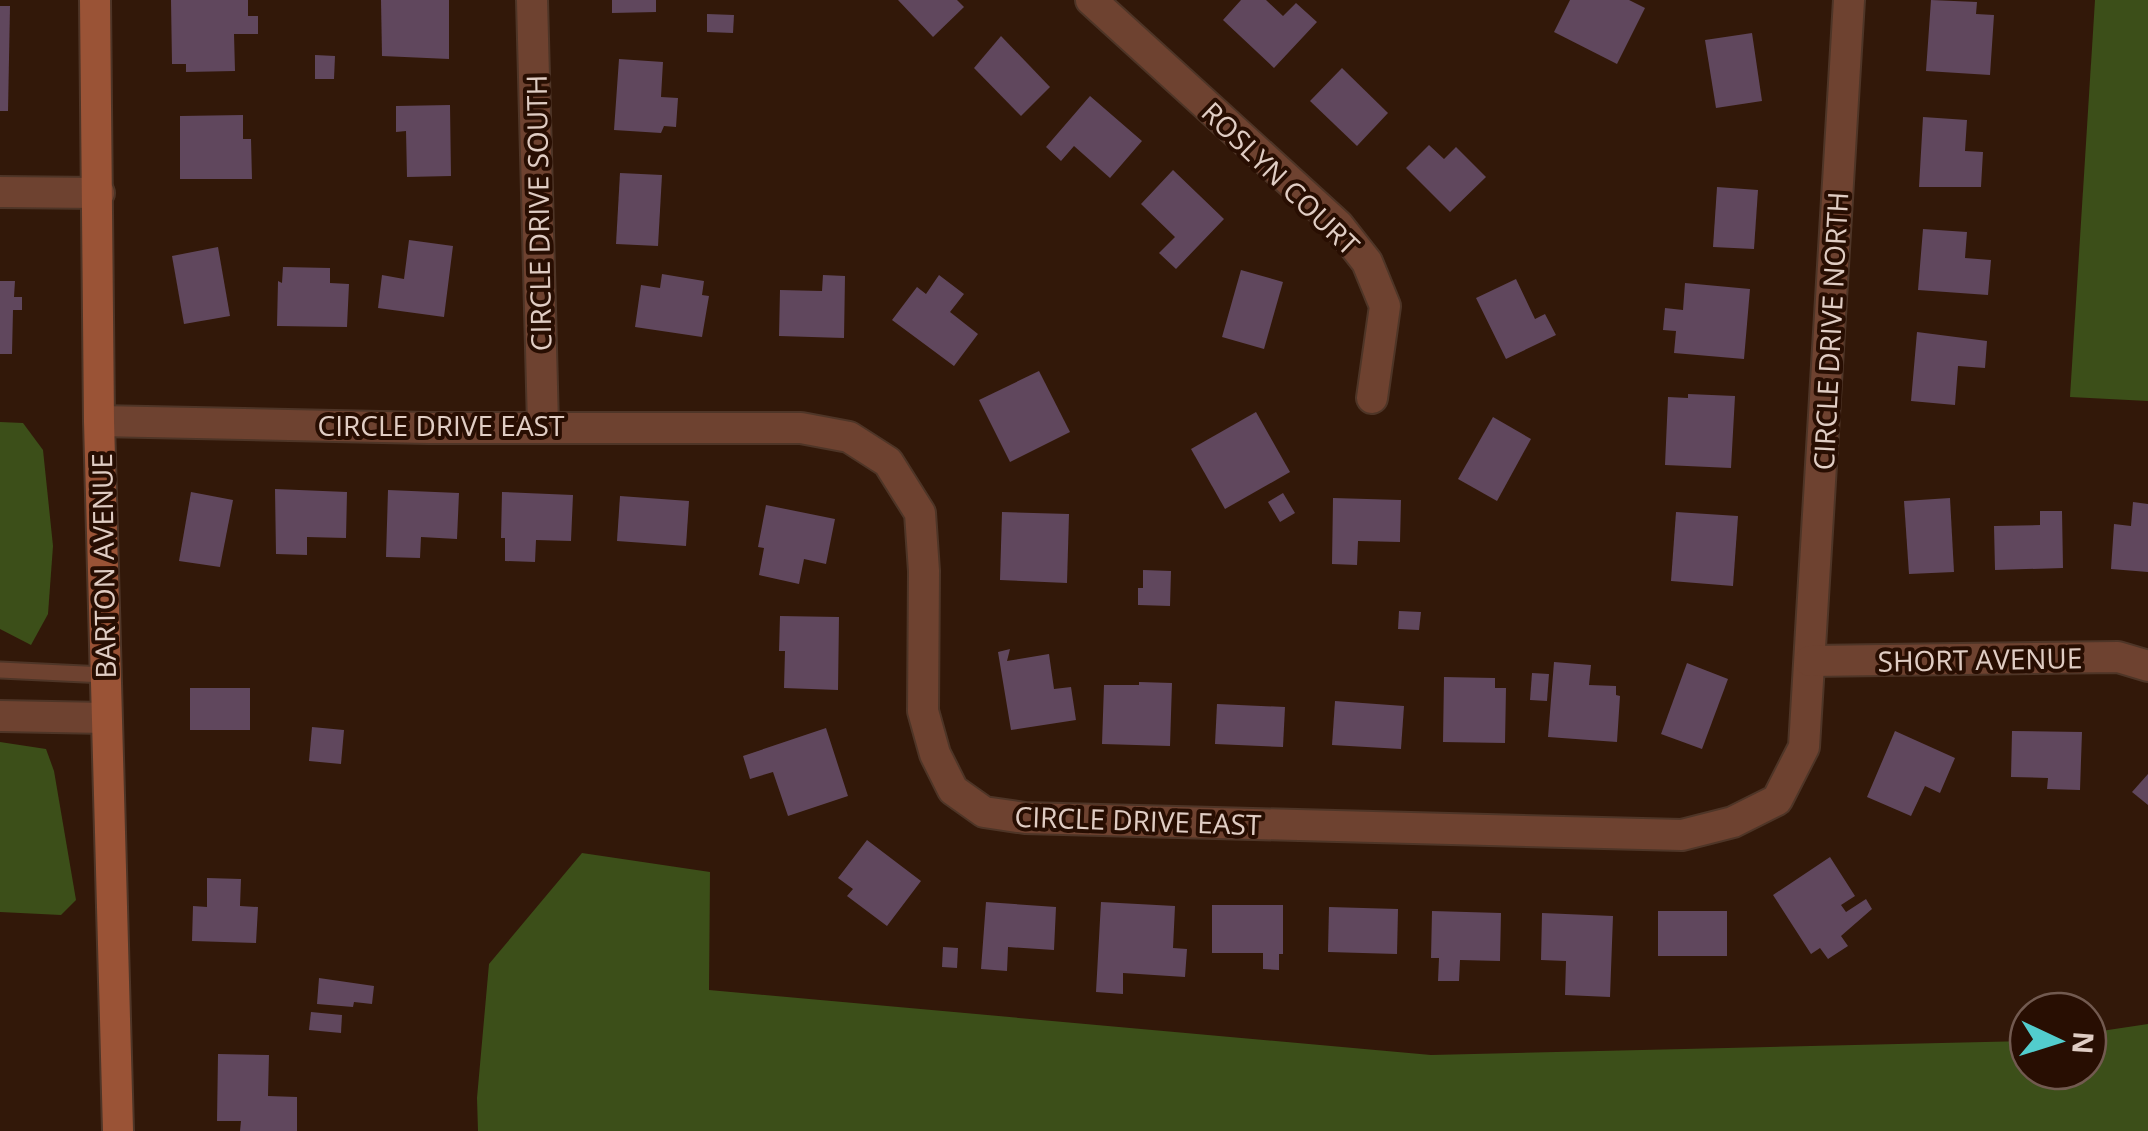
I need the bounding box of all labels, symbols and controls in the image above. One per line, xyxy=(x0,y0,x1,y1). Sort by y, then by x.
street label: CIRCLE DRIVE SOUTH xyxy=(517,74,559,352)
street label: ROSLYN COURT xyxy=(1194,93,1369,263)
street label: CIRCLE DRIVE NORTH xyxy=(1804,191,1856,471)
street label: CIRCLE DRIVE EAST xyxy=(318,406,565,444)
street label: BARTON AVENUE xyxy=(82,453,124,679)
street label: SHORT AVENUE xyxy=(1877,638,2083,680)
street label: CIRCLE DRIVE EAST xyxy=(1014,797,1263,843)
north arrow xyxy=(2008,991,2108,1091)
text: N xyxy=(2064,1030,2104,1055)

